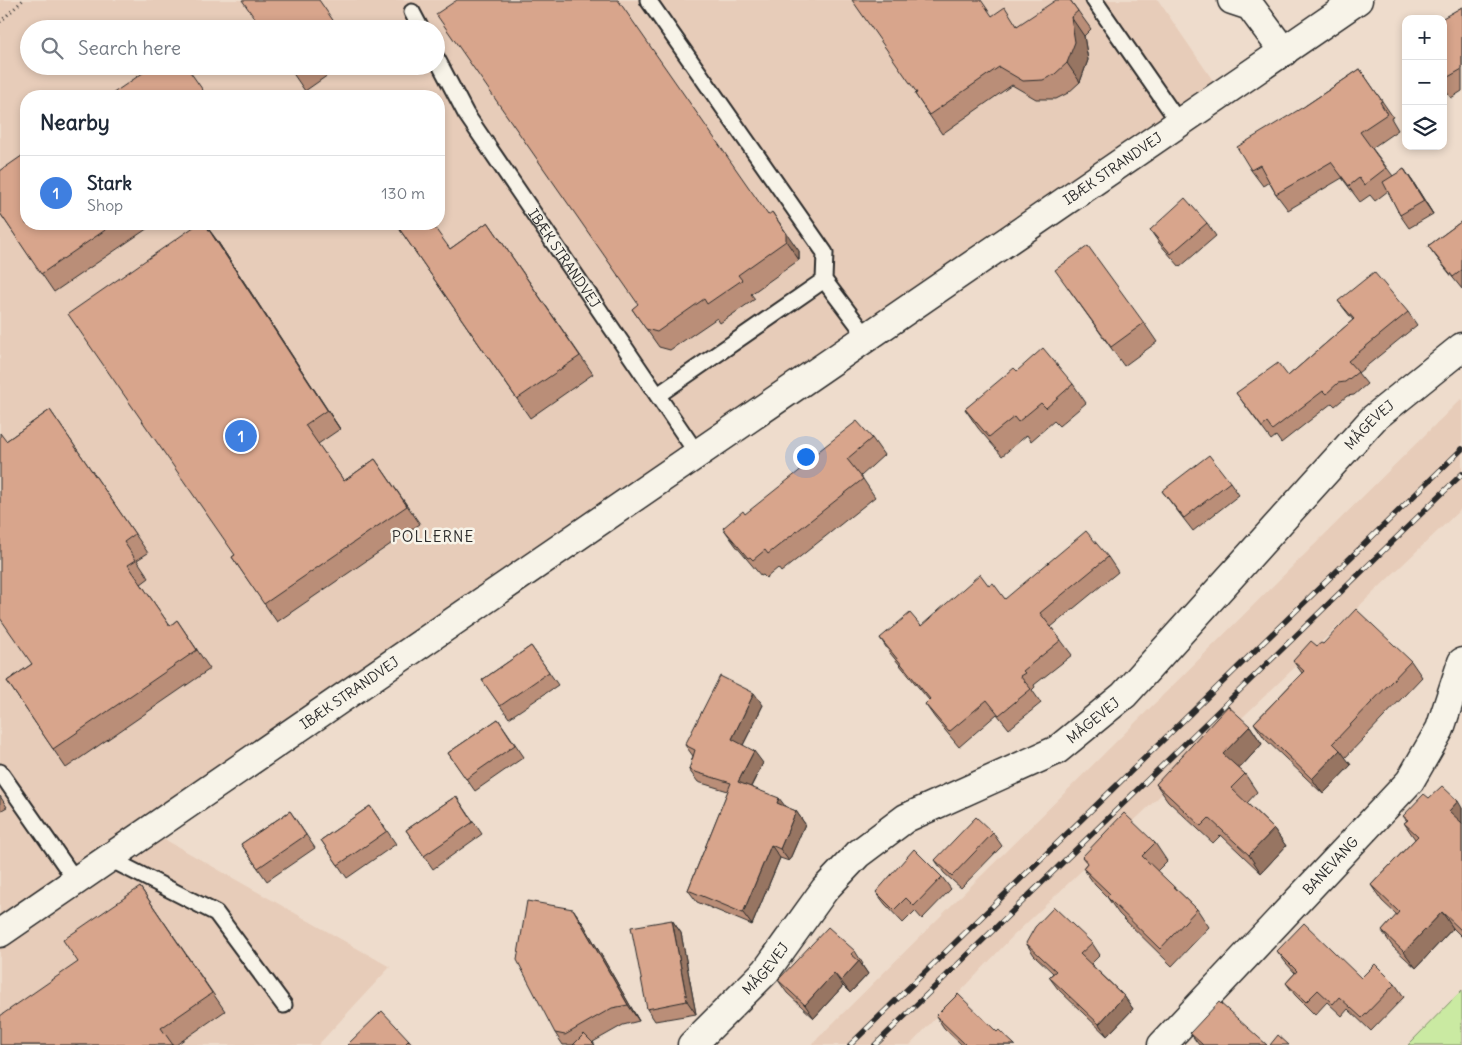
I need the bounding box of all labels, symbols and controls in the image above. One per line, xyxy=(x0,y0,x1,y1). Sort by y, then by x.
map controls xyxy=(1402,15,1447,150)
button: + xyxy=(1402,15,1447,60)
search box xyxy=(20,20,445,75)
icon: search xyxy=(38,34,66,62)
text: Search here xyxy=(78,36,181,60)
button: − xyxy=(1402,60,1447,105)
button: layers xyxy=(1402,105,1447,150)
text: Nearby xyxy=(40,109,110,136)
street label: IBÆK STRANDVEJ xyxy=(1060,128,1166,209)
text: Stark xyxy=(87,171,132,195)
text: 1 xyxy=(53,183,59,203)
text: 130 m xyxy=(381,183,425,203)
text: Shop xyxy=(87,195,123,215)
street label: IBÆK STRANDVEJ xyxy=(524,205,604,311)
street label: MÅGEVEJ xyxy=(1341,396,1398,454)
pin: 1 xyxy=(225,417,257,455)
your location xyxy=(793,444,819,470)
district label: POLLERNE xyxy=(392,527,474,546)
street label: IBÆK STRANDVEJ xyxy=(297,653,402,733)
street label: MÅGEVEJ xyxy=(1063,693,1123,747)
street label: BANEVANG xyxy=(1299,833,1362,899)
street label: MÅGEVEJ xyxy=(738,939,792,999)

